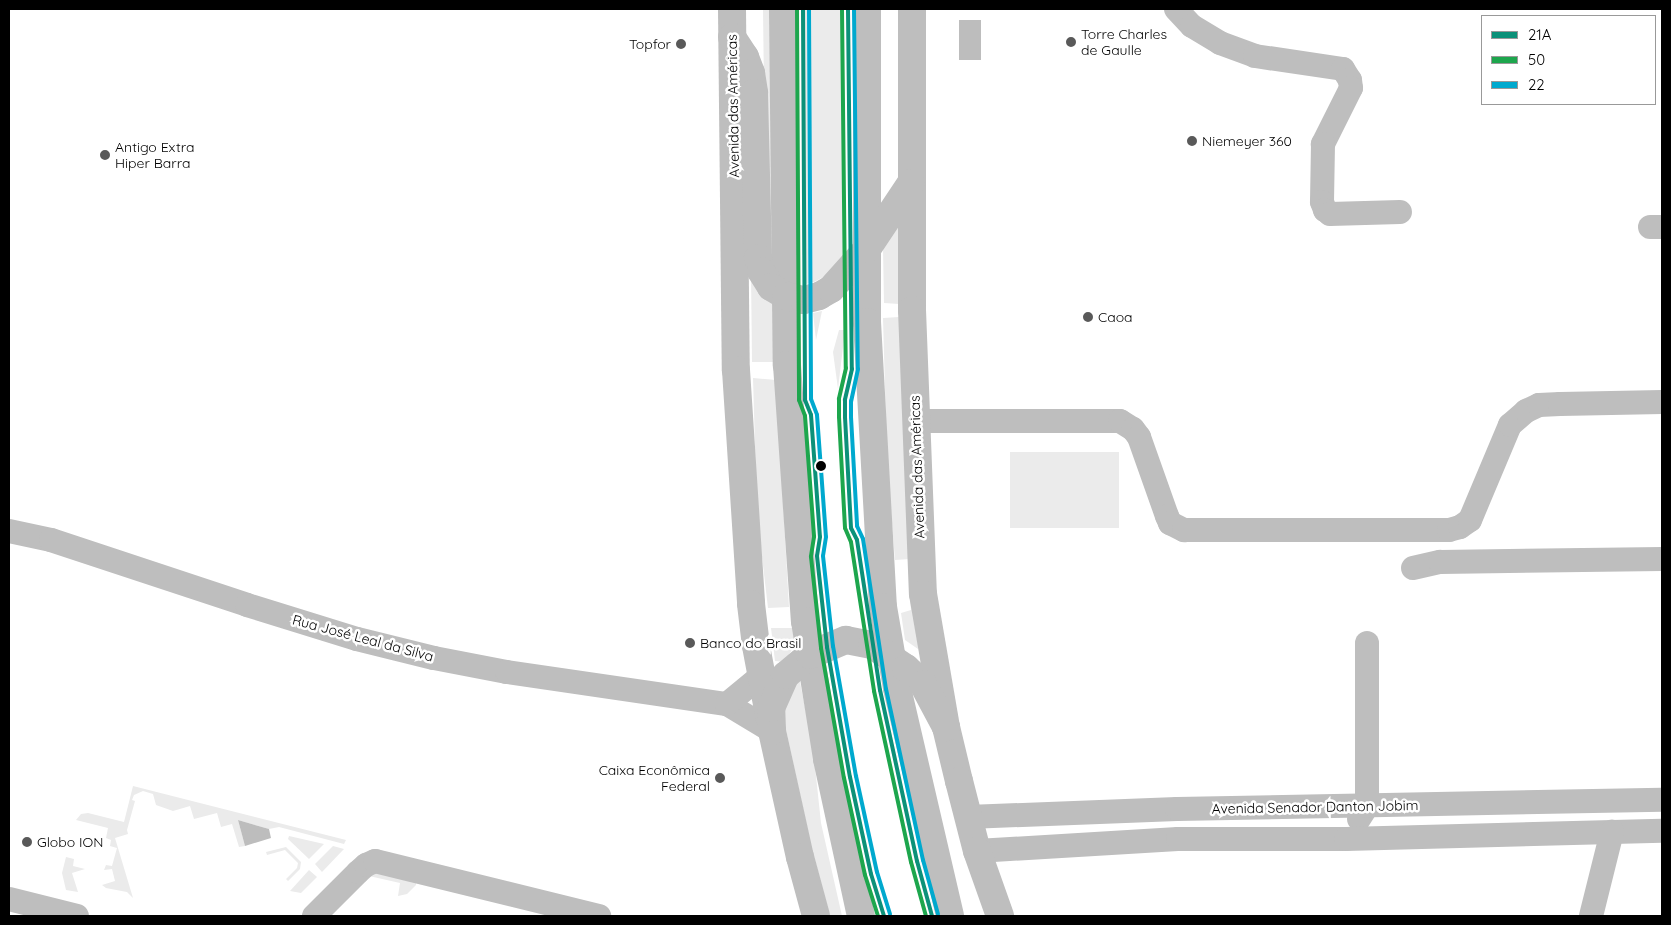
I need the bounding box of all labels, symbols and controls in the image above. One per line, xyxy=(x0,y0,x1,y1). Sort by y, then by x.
legend xyxy=(1481,15,1656,105)
text: 21A xyxy=(1528,25,1552,44)
place label: Torre Charles de Gaulle xyxy=(1081,26,1167,58)
street label: Avenida das Américas xyxy=(723,34,743,178)
place label: Topfor xyxy=(629,36,671,52)
marker: Torre Charles de Gaulle xyxy=(1065,36,1077,48)
marker: Topfor xyxy=(675,38,687,50)
text: 50 xyxy=(1528,50,1545,69)
text: 22 xyxy=(1528,75,1545,94)
place label: Niemeyer 360 xyxy=(1202,133,1292,149)
marker: Niemeyer 360 xyxy=(1186,135,1198,147)
place label: Antigo Extra Hiper Barra xyxy=(115,139,195,172)
marker: Antigo Extra Hiper Barra xyxy=(99,149,111,161)
place label: Caoa xyxy=(1098,309,1133,325)
marker: Caoa xyxy=(1082,311,1094,323)
street label: Avenida das Américas xyxy=(906,395,928,539)
unlabelled marker xyxy=(816,461,826,471)
street label: Rua José Leal da Silva xyxy=(291,611,435,665)
place label: Banco do Brasil xyxy=(700,635,802,651)
marker: Banco do Brasil xyxy=(684,637,696,649)
place label: Caixa Econômica Federal xyxy=(599,762,710,794)
marker: Caixa Econômica Federal xyxy=(714,772,726,784)
street label: Avenida Senador Danton Jobim xyxy=(1212,797,1418,817)
place label: Globo ION xyxy=(37,834,103,850)
marker: Globo ION xyxy=(21,836,33,848)

